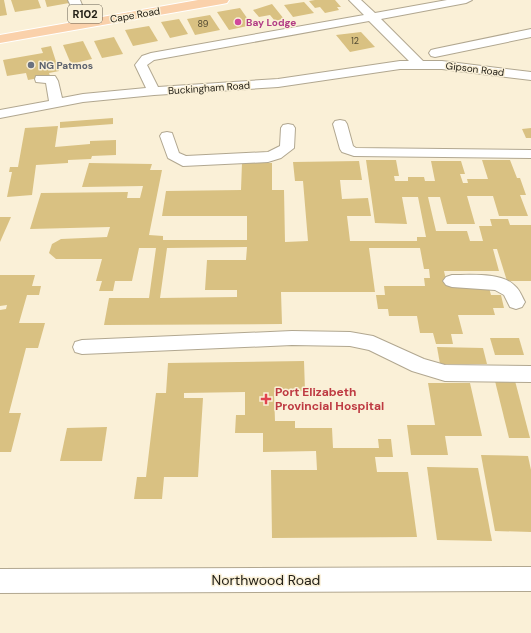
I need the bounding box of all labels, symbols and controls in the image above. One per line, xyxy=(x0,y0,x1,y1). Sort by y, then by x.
street label: Cape Road xyxy=(109,4,161,26)
road number: R102 xyxy=(68,5,102,23)
place label: Bay Lodge xyxy=(246,16,296,29)
marker: Bay Lodge xyxy=(233,17,243,27)
house number: 89 xyxy=(198,18,209,30)
house number: 12 xyxy=(351,35,359,47)
place label: NG Patmos xyxy=(39,59,93,72)
street label: Gipson Road xyxy=(445,59,505,79)
marker: NG Patmos xyxy=(26,60,36,70)
street label: Buckingham Road xyxy=(168,79,250,97)
place label: Port Elizabeth Provincial Hospital xyxy=(275,384,384,414)
marker: Port Elizabeth Provincial Hospital xyxy=(260,393,272,405)
street label: Northwood Road xyxy=(212,571,320,589)

